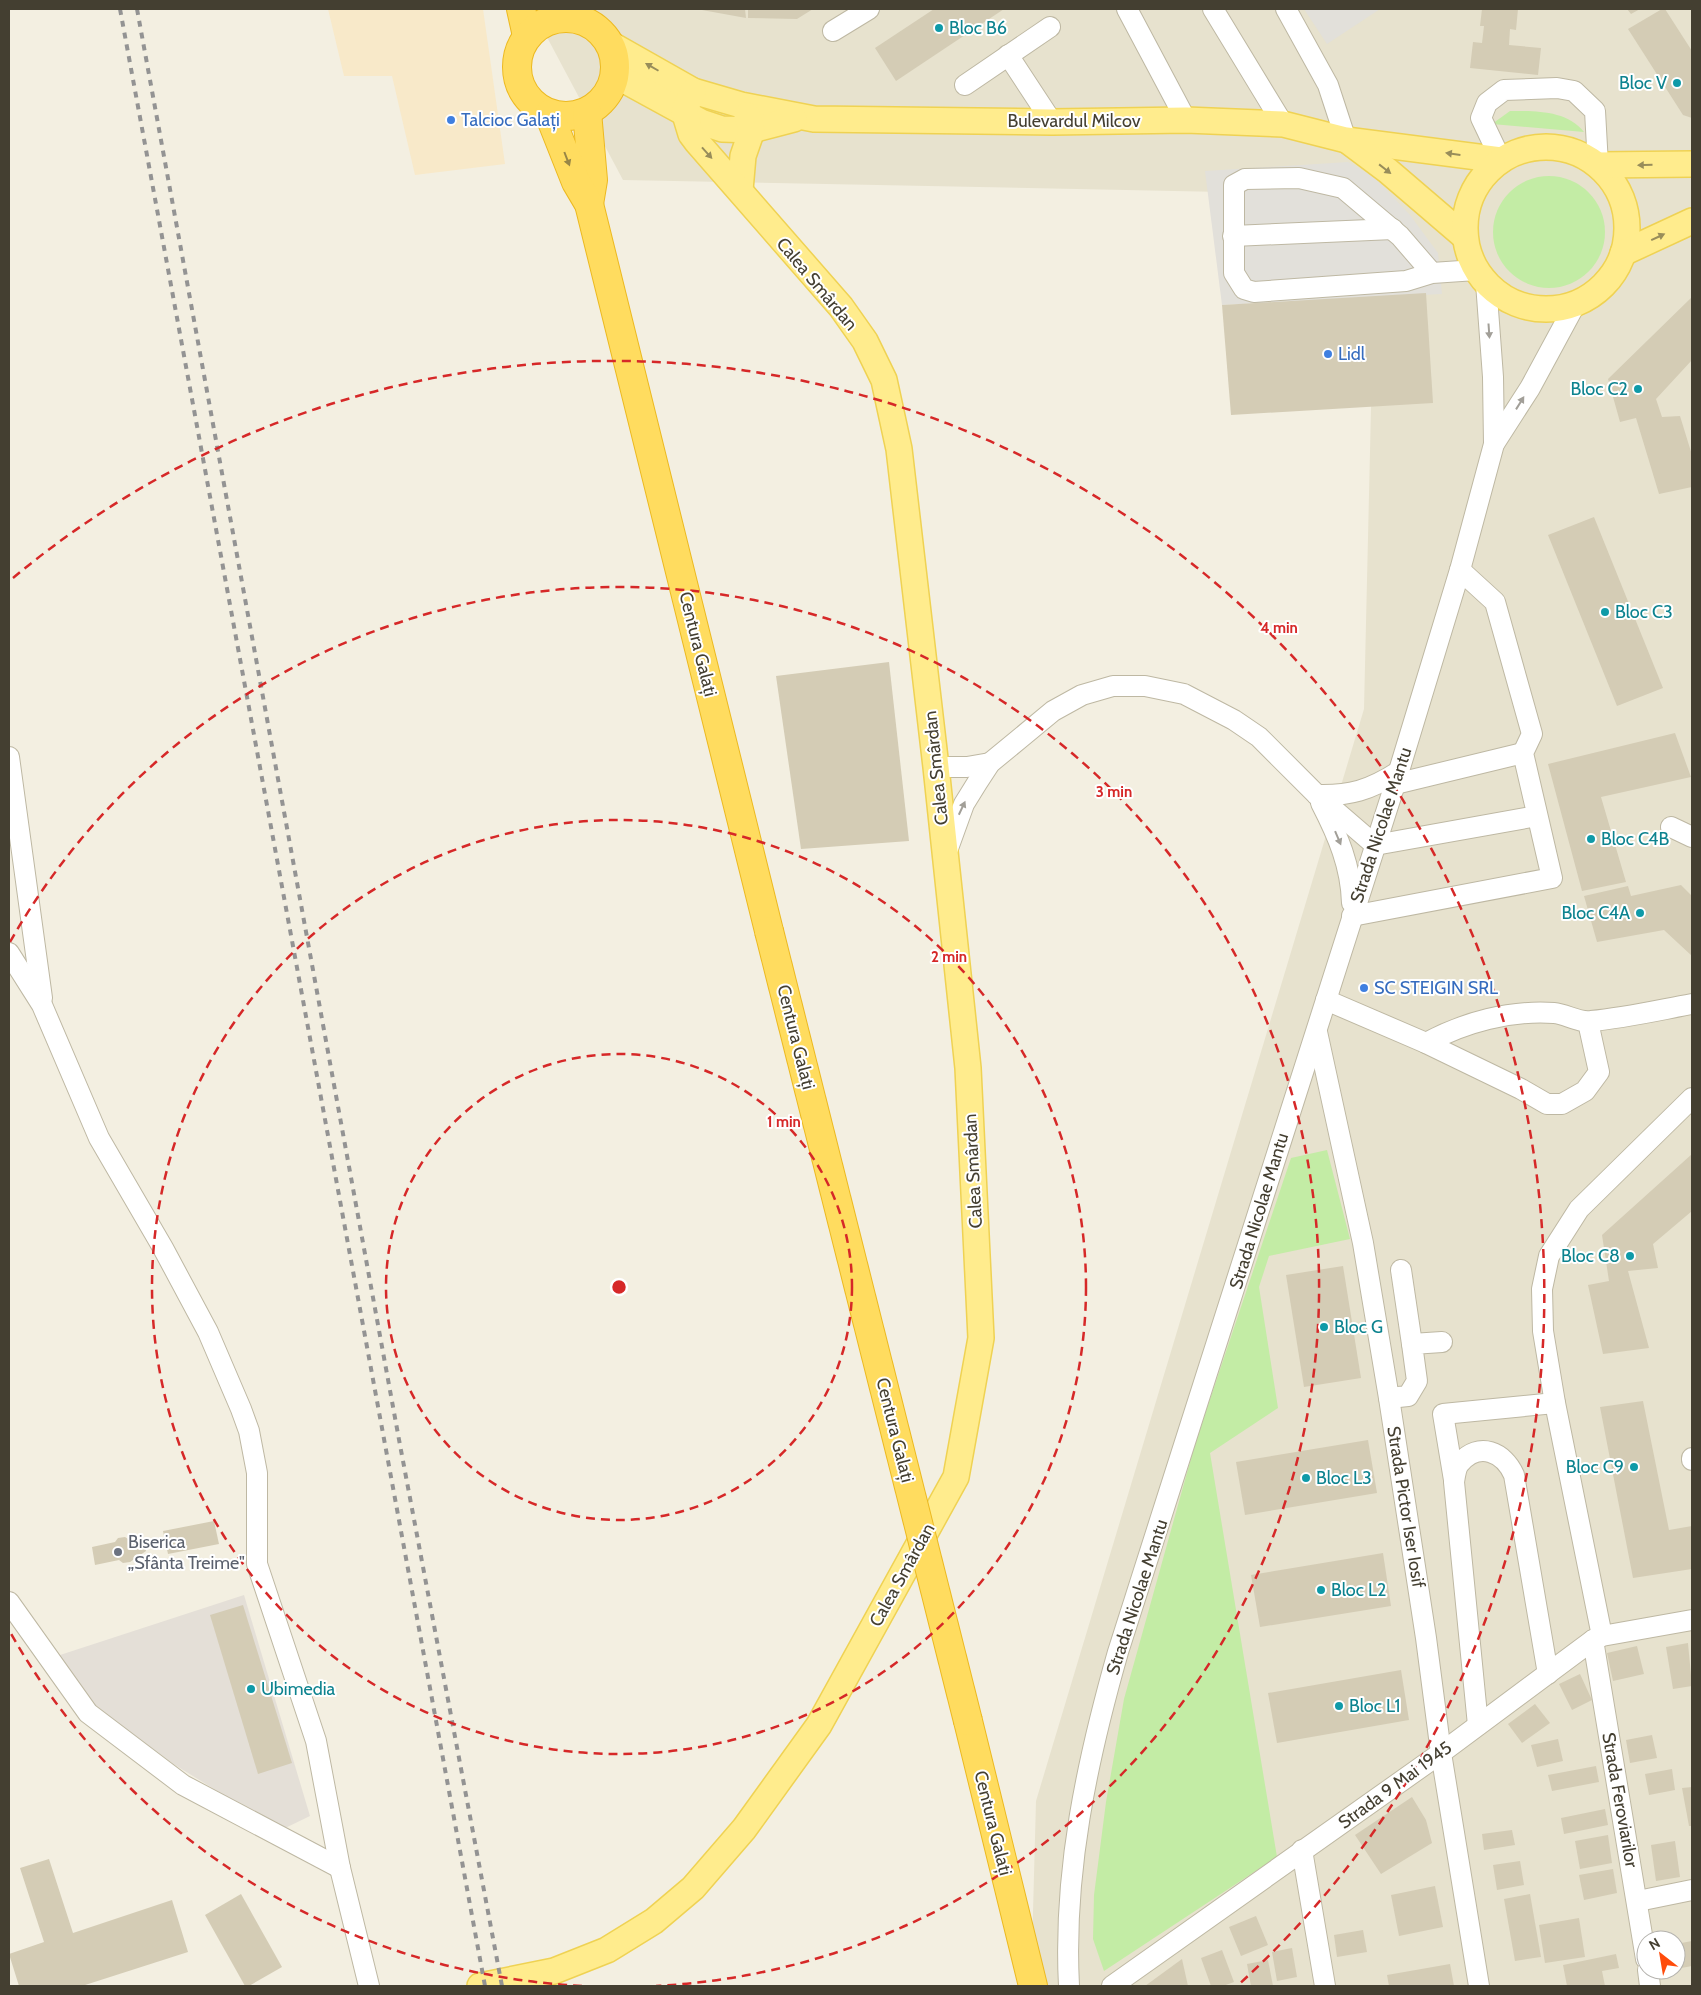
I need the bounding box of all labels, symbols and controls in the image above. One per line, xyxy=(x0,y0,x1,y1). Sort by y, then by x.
place label: Bloc B6 xyxy=(949,17,1007,39)
marker: Bloc B6 xyxy=(933,22,945,34)
one-way arrow xyxy=(645,63,658,72)
place label: Bloc V xyxy=(1619,72,1667,94)
marker: Bloc V xyxy=(1671,77,1683,89)
place label: Talcioc Galați xyxy=(461,109,560,132)
street label: Bulevardul Milcov xyxy=(1007,110,1141,132)
marker: Talcioc Galați xyxy=(445,114,457,126)
one-way arrow xyxy=(701,146,713,158)
one-way arrow xyxy=(1444,150,1460,158)
one-way arrow xyxy=(563,152,571,167)
one-way arrow xyxy=(1637,161,1653,169)
one-way arrow xyxy=(1378,163,1391,174)
street label: Calea Smârdan xyxy=(772,233,862,335)
one-way arrow xyxy=(1650,233,1665,241)
one-way arrow xyxy=(1486,323,1494,339)
place label: Lidl xyxy=(1338,343,1366,365)
marker: Lidl xyxy=(1322,348,1334,360)
place label: Bloc C2 xyxy=(1571,378,1628,400)
marker: Bloc C2 xyxy=(1632,383,1644,395)
one-way arrow xyxy=(1516,396,1525,410)
street label: Centura Galați xyxy=(673,589,722,699)
place label: Bloc C3 xyxy=(1615,601,1673,623)
marker: Bloc C3 xyxy=(1599,606,1611,618)
text: 4 min xyxy=(1260,619,1298,637)
street label: Calea Smârdan xyxy=(919,710,953,826)
street label: Strada Nicolae Mantu xyxy=(1345,744,1417,906)
text: 3 min xyxy=(1096,783,1132,801)
one-way arrow xyxy=(958,801,967,816)
place label: Bloc C4B xyxy=(1601,828,1670,850)
one-way arrow xyxy=(1335,831,1343,846)
marker: Bloc C4B xyxy=(1585,833,1597,845)
place label: Bloc C4A xyxy=(1561,902,1630,924)
marker: Bloc C4A xyxy=(1634,907,1646,919)
text: 2 min xyxy=(931,948,967,966)
place label: SC STEIGIN SRL xyxy=(1374,977,1498,999)
street label: Centura Galați xyxy=(771,982,820,1092)
marker: SC STEIGIN SRL xyxy=(1358,982,1370,994)
text: 1 min xyxy=(767,1113,801,1131)
street label: Calea Smârdan xyxy=(959,1113,987,1229)
street label: Strada Nicolae Mantu xyxy=(1225,1130,1293,1292)
place label: Bloc C8 xyxy=(1561,1245,1620,1267)
marker: Bloc C8 xyxy=(1624,1250,1636,1262)
centre of rings xyxy=(610,1278,628,1296)
place label: Bloc G xyxy=(1334,1316,1383,1338)
marker: Bloc G xyxy=(1318,1321,1330,1333)
street label: Centura Galați xyxy=(870,1375,919,1485)
street label: Strada Pictor Iser Iosif xyxy=(1382,1425,1430,1589)
place label: Bloc C9 xyxy=(1566,1456,1624,1478)
marker: Bloc C9 xyxy=(1628,1461,1640,1473)
place label: Bloc L3 xyxy=(1316,1467,1372,1489)
marker: Bloc L3 xyxy=(1300,1472,1312,1484)
street label: Strada Nicolae Mantu xyxy=(1101,1516,1173,1678)
street label: Calea Smârdan xyxy=(865,1519,939,1631)
place label: Biserica „Sfânta Treime" xyxy=(128,1531,245,1574)
marker: Biserica „Sfânta Treime" xyxy=(112,1546,124,1558)
place label: Bloc L2 xyxy=(1331,1579,1386,1601)
marker: Bloc L2 xyxy=(1315,1584,1327,1596)
place label: Ubimedia xyxy=(261,1678,335,1700)
marker: Ubimedia xyxy=(245,1683,257,1695)
place label: Bloc L1 xyxy=(1349,1695,1400,1717)
marker: Bloc L1 xyxy=(1333,1700,1345,1712)
street label: Strada Feroviarilor xyxy=(1597,1731,1643,1870)
street label: Strada 9 Mai 1945 xyxy=(1334,1737,1456,1833)
street label: Centura Galați xyxy=(968,1768,1017,1878)
north arrow xyxy=(1636,1930,1686,1980)
text: N xyxy=(1645,1934,1663,1954)

